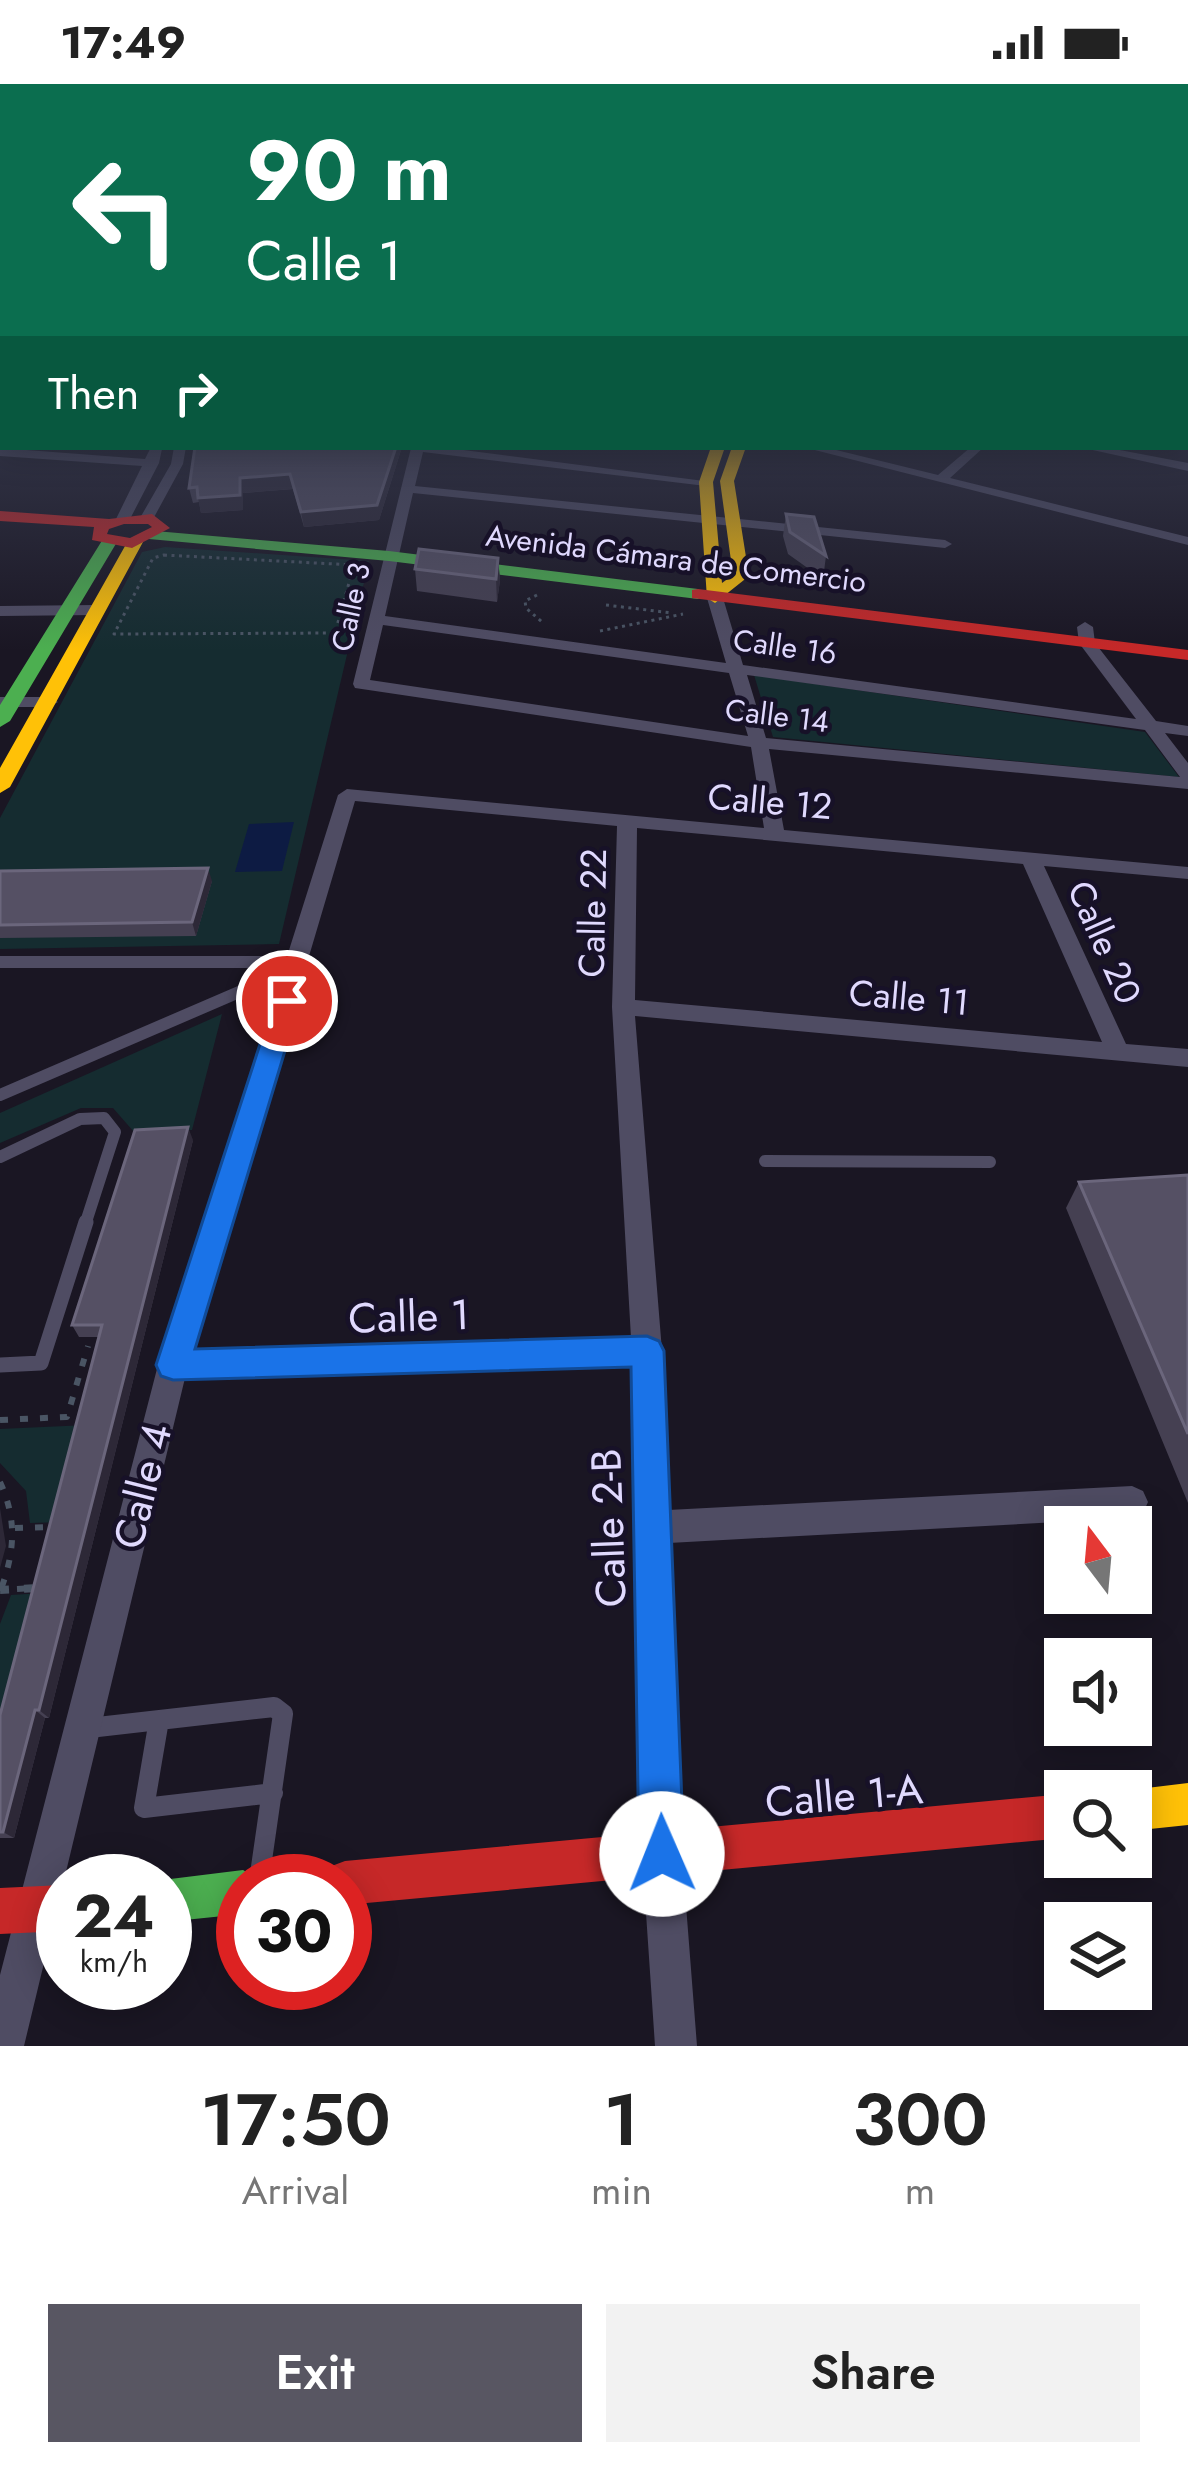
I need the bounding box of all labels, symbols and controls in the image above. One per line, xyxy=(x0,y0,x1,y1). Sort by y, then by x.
text: 17:49 xyxy=(60,10,186,75)
text: 90 m xyxy=(246,110,452,232)
icon: left xyxy=(48,132,204,288)
text: Calle 1 xyxy=(246,222,402,300)
icon: right xyxy=(163,360,229,426)
text: Then xyxy=(48,361,139,426)
street label: Avenida Cámara de Comercio xyxy=(483,514,869,603)
street label: Calle 3 xyxy=(320,559,381,655)
street label: Calle 16 xyxy=(731,618,840,675)
street label: Calle 14 xyxy=(723,688,831,743)
street label: Calle 12 xyxy=(706,770,834,832)
street label: Calle 22 xyxy=(565,848,619,978)
street label: Calle 20 xyxy=(1055,872,1155,1012)
pin xyxy=(236,950,338,1052)
street label: Calle 11 xyxy=(847,966,971,1028)
icon: arrive xyxy=(254,968,320,1034)
street label: Calle 1 xyxy=(347,1284,471,1349)
street label: Calle 4 xyxy=(98,1417,187,1555)
street label: Calle 2-B xyxy=(575,1448,642,1608)
north arrow xyxy=(1044,1506,1152,1614)
map controls xyxy=(1044,1506,1152,2010)
button: sound xyxy=(1044,1638,1152,1746)
street label: Calle 1-A xyxy=(763,1758,926,1833)
button: search xyxy=(1044,1770,1152,1878)
position arrow xyxy=(599,1791,725,1917)
speed limit sign: 30 xyxy=(216,1854,372,2010)
text: 24 xyxy=(73,1873,155,1960)
button: layers xyxy=(1044,1902,1152,2010)
text: km/h xyxy=(80,1940,148,1983)
text: 17:50 xyxy=(200,2068,391,2172)
text: 1 xyxy=(604,2068,639,2172)
text: 300 xyxy=(852,2068,988,2172)
text: Arrival xyxy=(242,2162,349,2219)
text: min xyxy=(591,2162,652,2219)
text: m xyxy=(905,2162,935,2219)
button: Exit xyxy=(48,2304,582,2442)
button: Share xyxy=(606,2304,1140,2442)

